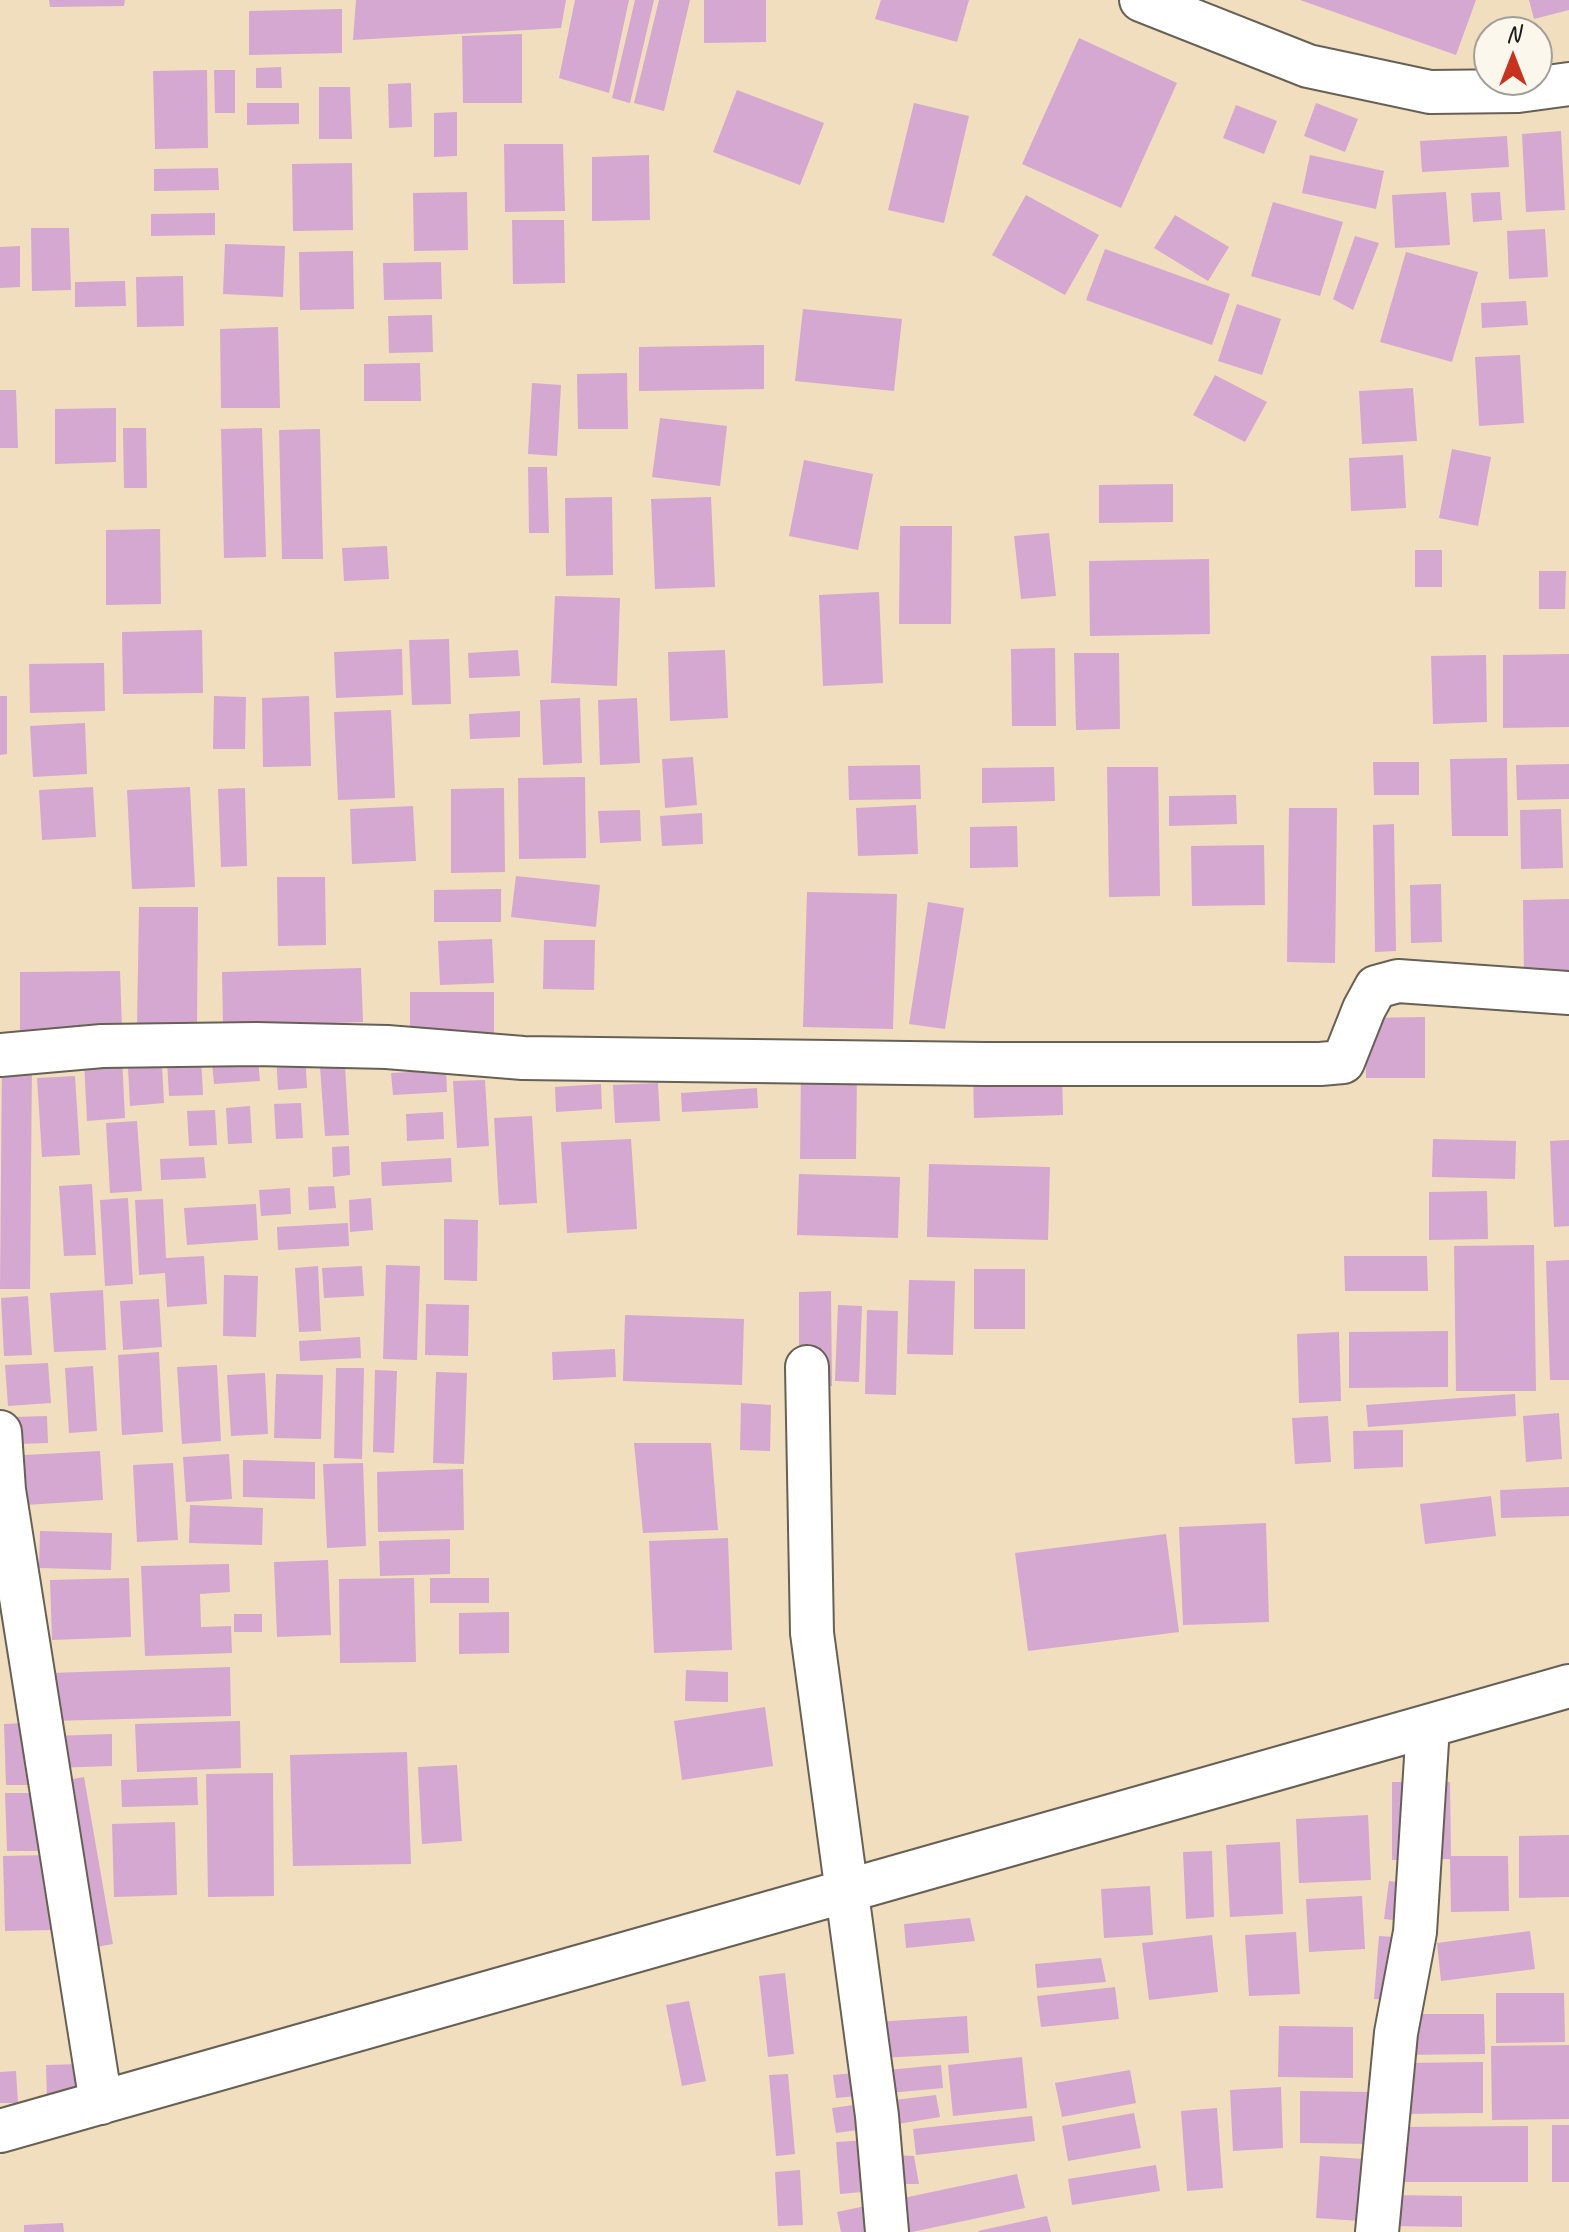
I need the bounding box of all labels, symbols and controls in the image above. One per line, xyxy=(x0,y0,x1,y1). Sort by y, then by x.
north arrow xyxy=(1473,16,1553,96)
text: N xyxy=(1506,20,1520,48)

